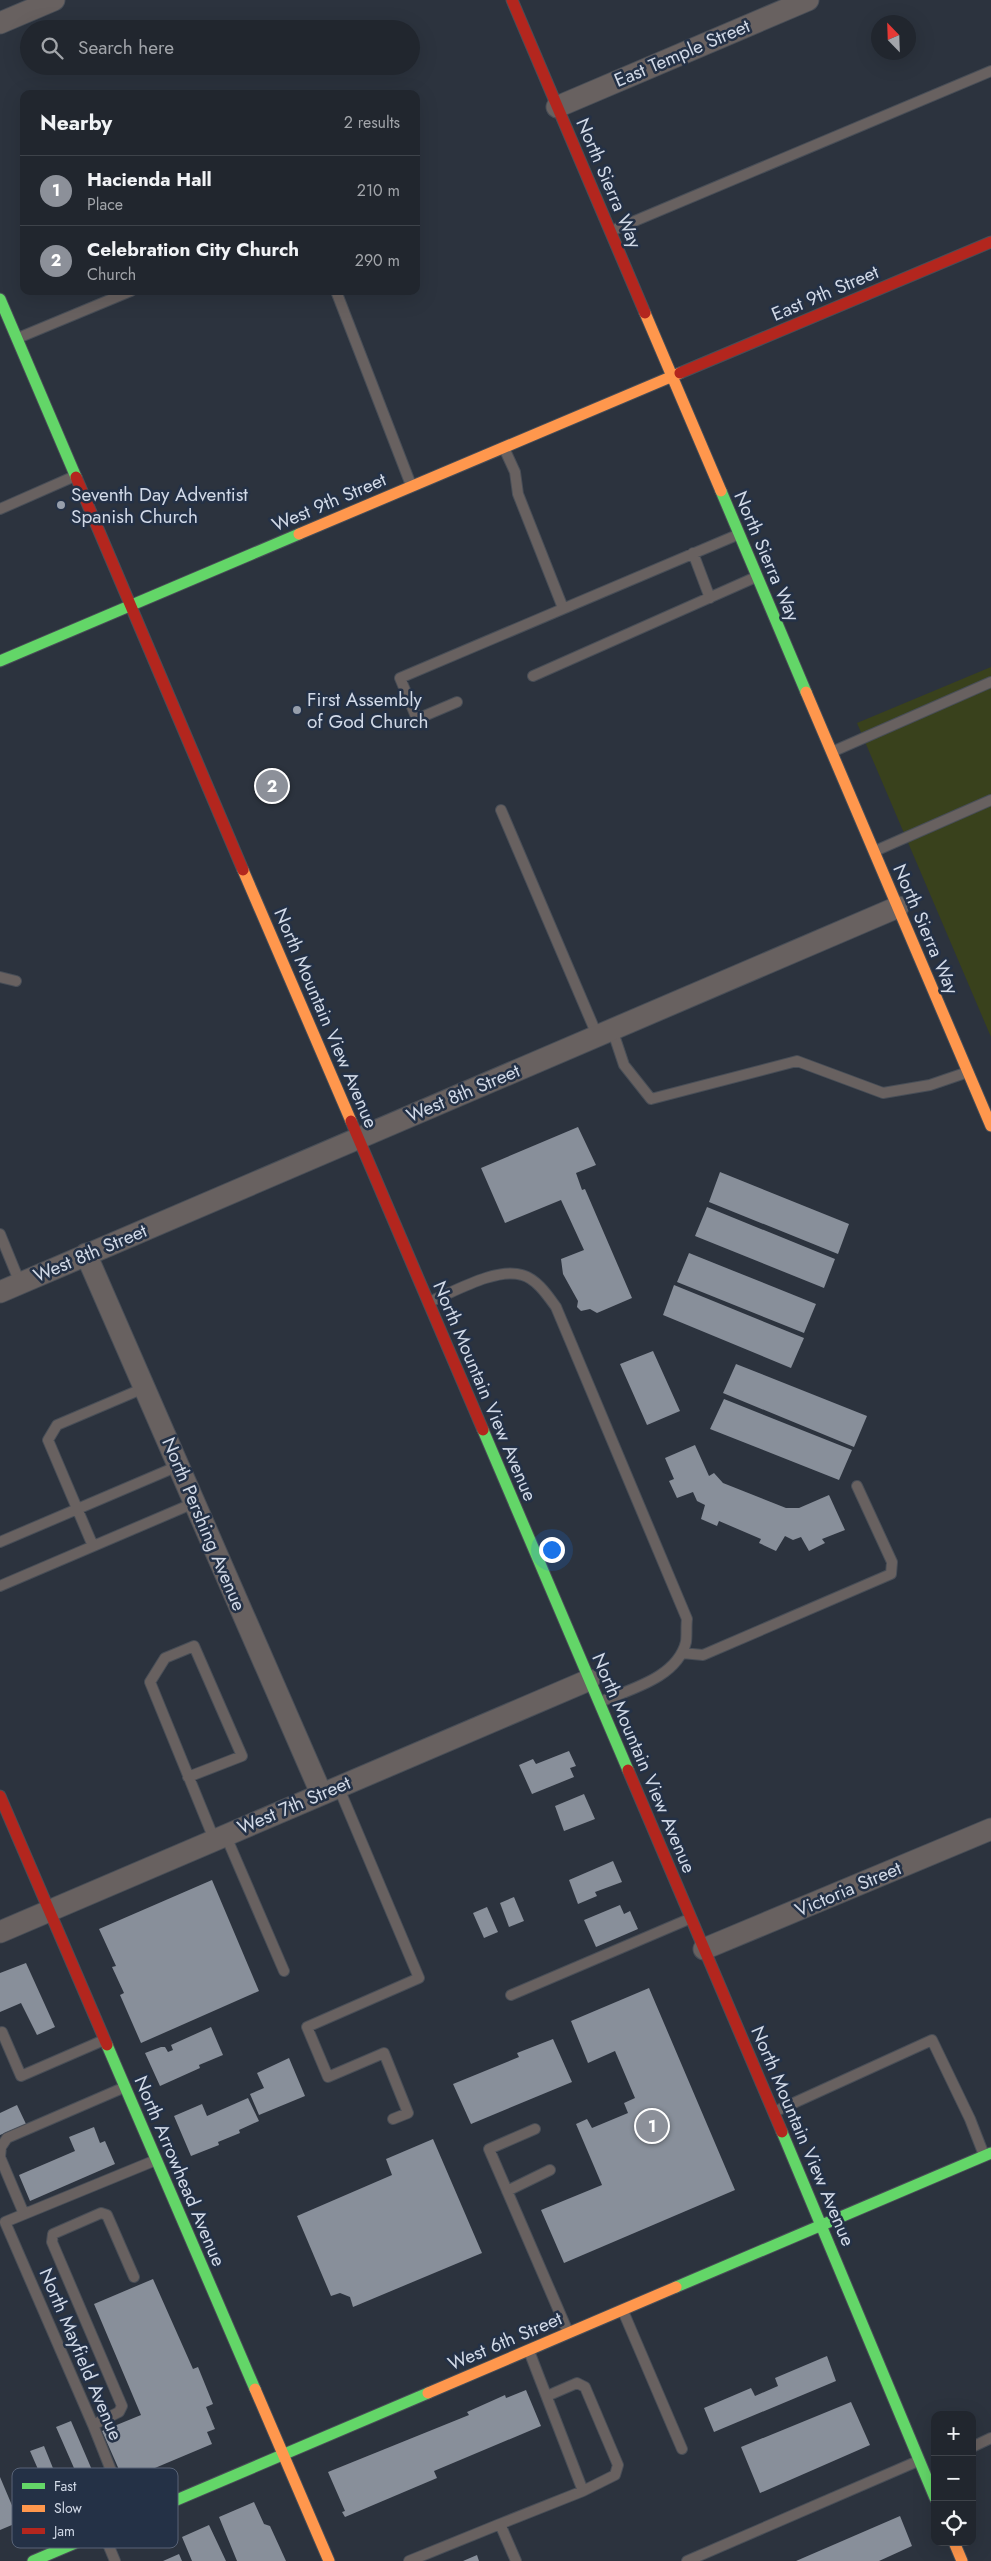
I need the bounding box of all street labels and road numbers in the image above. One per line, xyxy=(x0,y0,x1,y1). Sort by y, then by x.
street label: East Temple Street xyxy=(610,12,754,94)
street label: North Sierra Way xyxy=(569,114,649,253)
street label: East 9th Street xyxy=(767,258,883,328)
street label: West 9th Street xyxy=(268,466,391,538)
street label: North Sierra Way xyxy=(727,487,807,626)
street label: North Sierra Way xyxy=(886,860,966,999)
street label: North Mountain View Avenue xyxy=(267,904,385,1132)
street label: West 8th Street xyxy=(402,1057,524,1129)
street label: West 8th Street xyxy=(29,1217,151,1289)
street label: North Mountain View Avenue xyxy=(426,1277,544,1505)
street label: North Pershing Avenue xyxy=(155,1433,253,1615)
street label: North Mountain View Avenue xyxy=(585,1649,703,1877)
street label: West 7th Street xyxy=(233,1769,355,1841)
street label: Victoria Street xyxy=(791,1854,906,1924)
street label: North Mountain View Avenue xyxy=(744,2022,862,2250)
street label: North Arrowhead Avenue xyxy=(128,2071,233,2271)
street label: North Mayfield Avenue xyxy=(32,2264,130,2445)
street label: West 6th Street xyxy=(444,2305,567,2377)

